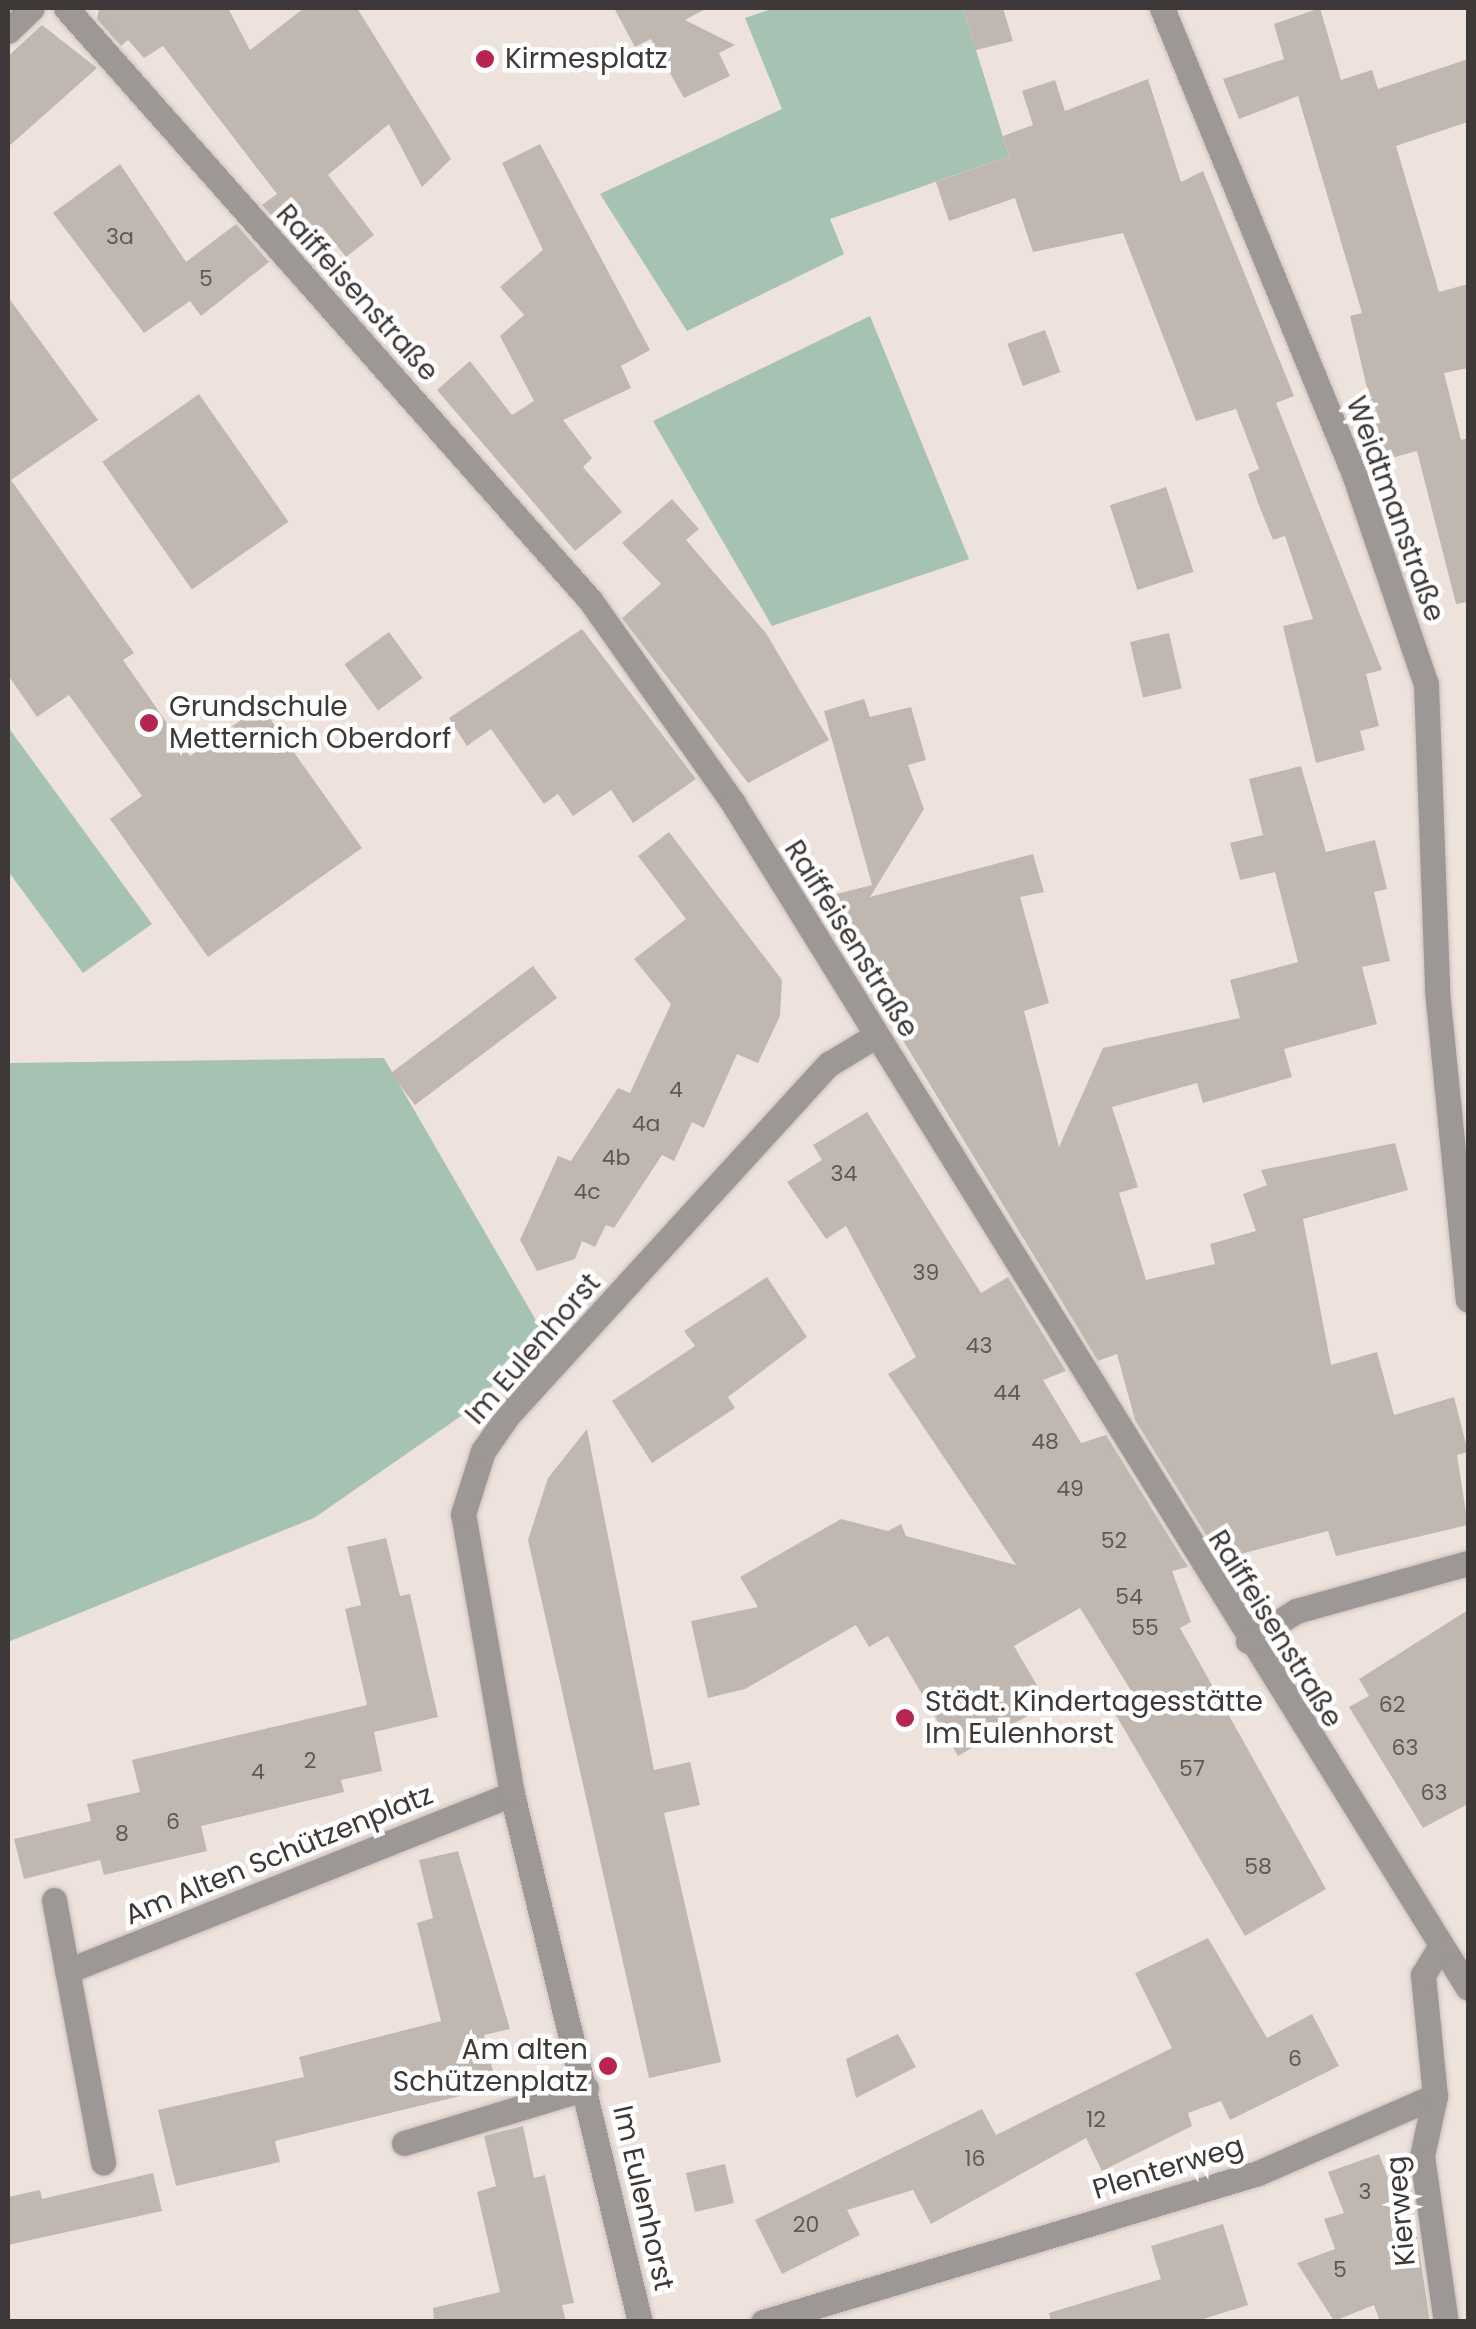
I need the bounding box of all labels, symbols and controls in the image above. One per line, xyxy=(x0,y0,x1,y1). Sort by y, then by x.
place label: Kirmesplatz xyxy=(505,42,668,76)
marker: Kirmesplatz xyxy=(474,48,496,70)
street label: Raiffeisenstraße xyxy=(269,198,445,388)
house number: 3a xyxy=(106,224,134,250)
house number: 5 xyxy=(199,266,213,292)
street label: Weidtmanstraße xyxy=(1339,392,1451,626)
place label: Grundschule Metternich Oberdorf xyxy=(169,690,451,756)
marker: Grundschule Metternich Oberdorf xyxy=(138,712,160,734)
street label: Raiffeisenstraße xyxy=(777,834,925,1044)
house number: 4 xyxy=(669,1077,683,1103)
house number: 4a xyxy=(632,1111,660,1137)
house number: 4b xyxy=(602,1145,630,1171)
house number: 34 xyxy=(831,1161,857,1187)
house number: 4c xyxy=(573,1179,601,1205)
house number: 39 xyxy=(913,1260,939,1286)
street label: Im Eulenhorst xyxy=(458,1267,608,1431)
house number: 43 xyxy=(966,1333,992,1359)
house number: 44 xyxy=(993,1380,1021,1406)
house number: 48 xyxy=(1031,1429,1059,1455)
house number: 49 xyxy=(1056,1476,1084,1502)
street label: Raiffeisenstraße xyxy=(1201,1524,1349,1734)
house number: 52 xyxy=(1101,1528,1127,1554)
house number: 54 xyxy=(1115,1584,1143,1610)
house number: 55 xyxy=(1131,1615,1159,1641)
place label: Städt. Kindertagesstätte Im Eulenhorst xyxy=(925,1685,1263,1751)
house number: 62 xyxy=(1379,1692,1405,1718)
marker: Städt. Kindertagesstätte Im Eulenhorst xyxy=(894,1707,916,1729)
house number: 63 xyxy=(1392,1735,1418,1761)
house number: 2 xyxy=(304,1748,316,1774)
house number: 57 xyxy=(1179,1756,1205,1782)
house number: 4 xyxy=(251,1759,265,1785)
street label: Am Alten Schützenplatz xyxy=(120,1778,438,1932)
house number: 63 xyxy=(1421,1780,1447,1806)
house number: 6 xyxy=(166,1809,180,1835)
house number: 8 xyxy=(115,1821,129,1847)
house number: 58 xyxy=(1244,1854,1272,1880)
place label: Am alten Schützenplatz xyxy=(393,2033,588,2099)
house number: 6 xyxy=(1288,2046,1302,2072)
marker: Am alten Schützenplatz xyxy=(597,2055,619,2077)
street label: Im Eulenhorst xyxy=(605,2102,681,2294)
house number: 12 xyxy=(1086,2107,1106,2133)
street label: Plenterweg xyxy=(1089,2129,1247,2207)
house number: 16 xyxy=(964,2146,986,2172)
street label: Kierweg xyxy=(1379,2154,1423,2268)
house number: 3 xyxy=(1359,2179,1371,2205)
house number: 20 xyxy=(793,2212,819,2238)
house number: 5 xyxy=(1333,2257,1347,2283)

